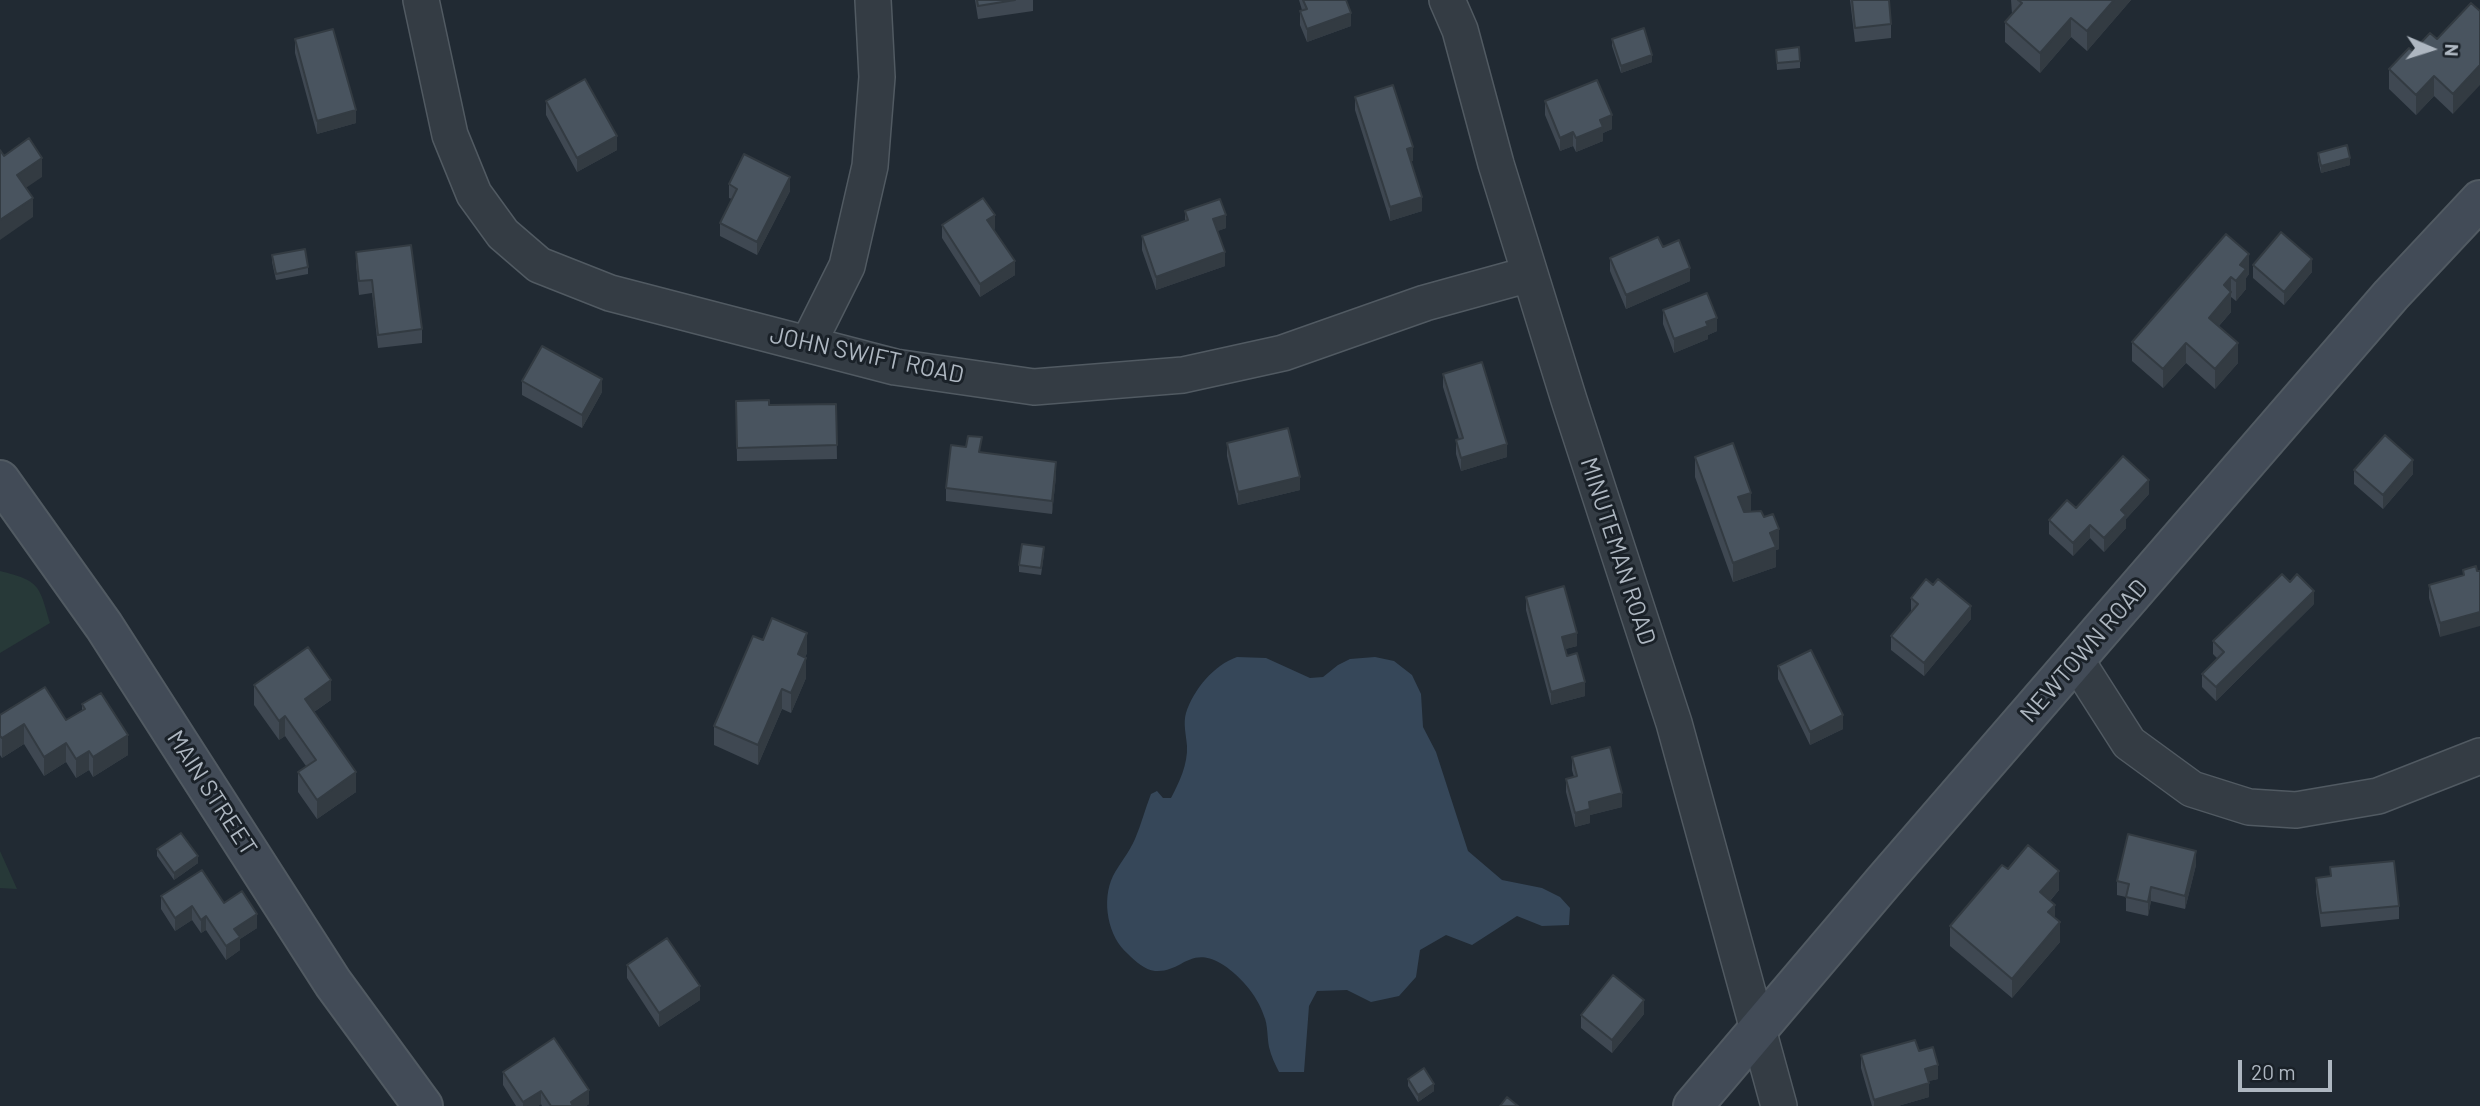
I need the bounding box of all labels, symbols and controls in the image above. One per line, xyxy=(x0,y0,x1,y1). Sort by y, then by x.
north arrow xyxy=(2396,14,2466,84)
text: N xyxy=(2441,43,2464,57)
street label: JOHN SWIFT ROAD xyxy=(767,320,967,390)
street label: MINUTEMAN ROAD xyxy=(1574,454,1662,648)
street label: NEWTOWN ROAD xyxy=(2014,574,2154,728)
street label: MAIN STREET xyxy=(161,725,263,861)
scale bar xyxy=(2242,1046,2336,1090)
text: 20 m xyxy=(2251,1059,2296,1084)

